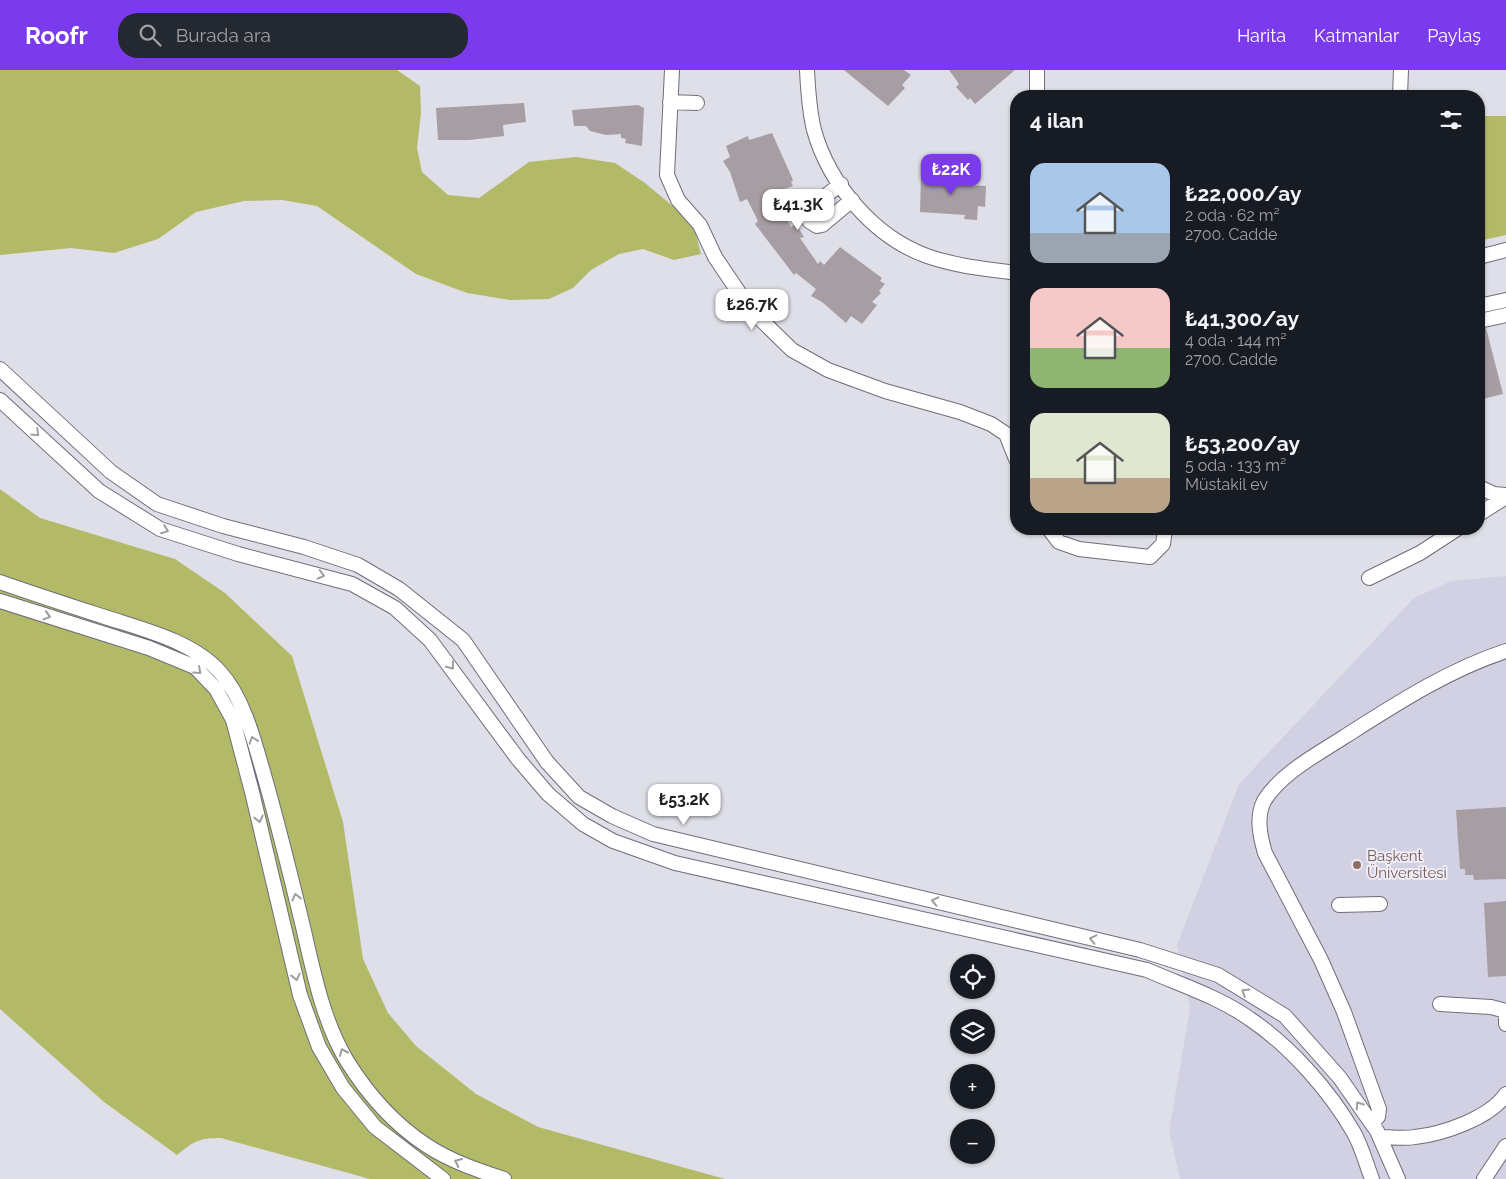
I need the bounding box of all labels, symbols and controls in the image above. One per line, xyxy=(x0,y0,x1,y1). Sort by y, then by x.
search box xyxy=(118,13,468,58)
text: Roofr xyxy=(25,21,88,50)
icon: search xyxy=(136,21,164,49)
text: Burada ara xyxy=(176,24,271,46)
text: Harita xyxy=(1237,25,1286,46)
text: Katmanlar xyxy=(1314,25,1399,46)
text: Paylaş xyxy=(1427,25,1481,46)
icon: filters xyxy=(1437,106,1465,134)
text: 4 ilan xyxy=(1030,108,1084,133)
pin: ₺22K xyxy=(921,154,981,196)
text: ₺22K xyxy=(932,160,970,179)
text: ₺22,000/ay xyxy=(1185,181,1301,206)
icon: home xyxy=(1070,183,1130,243)
pin: ₺41.3K xyxy=(757,189,839,231)
text: ₺41.3K xyxy=(773,195,823,214)
text: 2 oda · 62 m² xyxy=(1185,206,1280,225)
text: 2700. Cadde xyxy=(1185,225,1278,244)
pin: ₺26.7K xyxy=(711,288,793,331)
text: ₺26.7K xyxy=(726,295,778,314)
text: ₺41,300/ay xyxy=(1185,306,1299,331)
icon: home xyxy=(1070,308,1130,368)
text: 4 oda · 144 m² xyxy=(1185,331,1287,350)
text: 2700. Cadde xyxy=(1185,350,1278,369)
one-way arrow xyxy=(30,427,39,436)
text: ₺53,200/ay xyxy=(1185,431,1300,456)
icon: home xyxy=(1070,433,1130,493)
text: 5 oda · 133 m² xyxy=(1185,456,1286,475)
text: Müstakil ev xyxy=(1185,475,1268,494)
one-way arrow xyxy=(160,524,169,534)
one-way arrow xyxy=(316,570,324,580)
one-way arrow xyxy=(42,610,50,620)
one-way arrow xyxy=(445,660,453,669)
one-way arrow xyxy=(193,666,202,675)
one-way arrow xyxy=(249,736,259,745)
pin: ₺53.2K xyxy=(643,784,725,826)
text: ₺53.2K xyxy=(659,790,709,809)
one-way arrow xyxy=(253,814,264,823)
place label: Başkent Üniversitesi xyxy=(1367,847,1447,882)
marker: Başkent Üniversitesi xyxy=(1351,859,1363,871)
one-way arrow xyxy=(291,892,302,901)
one-way arrow xyxy=(930,896,939,907)
one-way arrow xyxy=(1089,934,1098,945)
map controls xyxy=(950,954,995,1164)
button: locate xyxy=(950,954,995,999)
one-way arrow xyxy=(290,973,301,982)
one-way arrow xyxy=(1242,988,1251,998)
button: layers xyxy=(950,1009,995,1054)
one-way arrow xyxy=(339,1048,349,1057)
button: + xyxy=(950,1064,995,1109)
one-way arrow xyxy=(1356,1101,1365,1111)
button: − xyxy=(950,1119,995,1164)
one-way arrow xyxy=(454,1158,463,1169)

